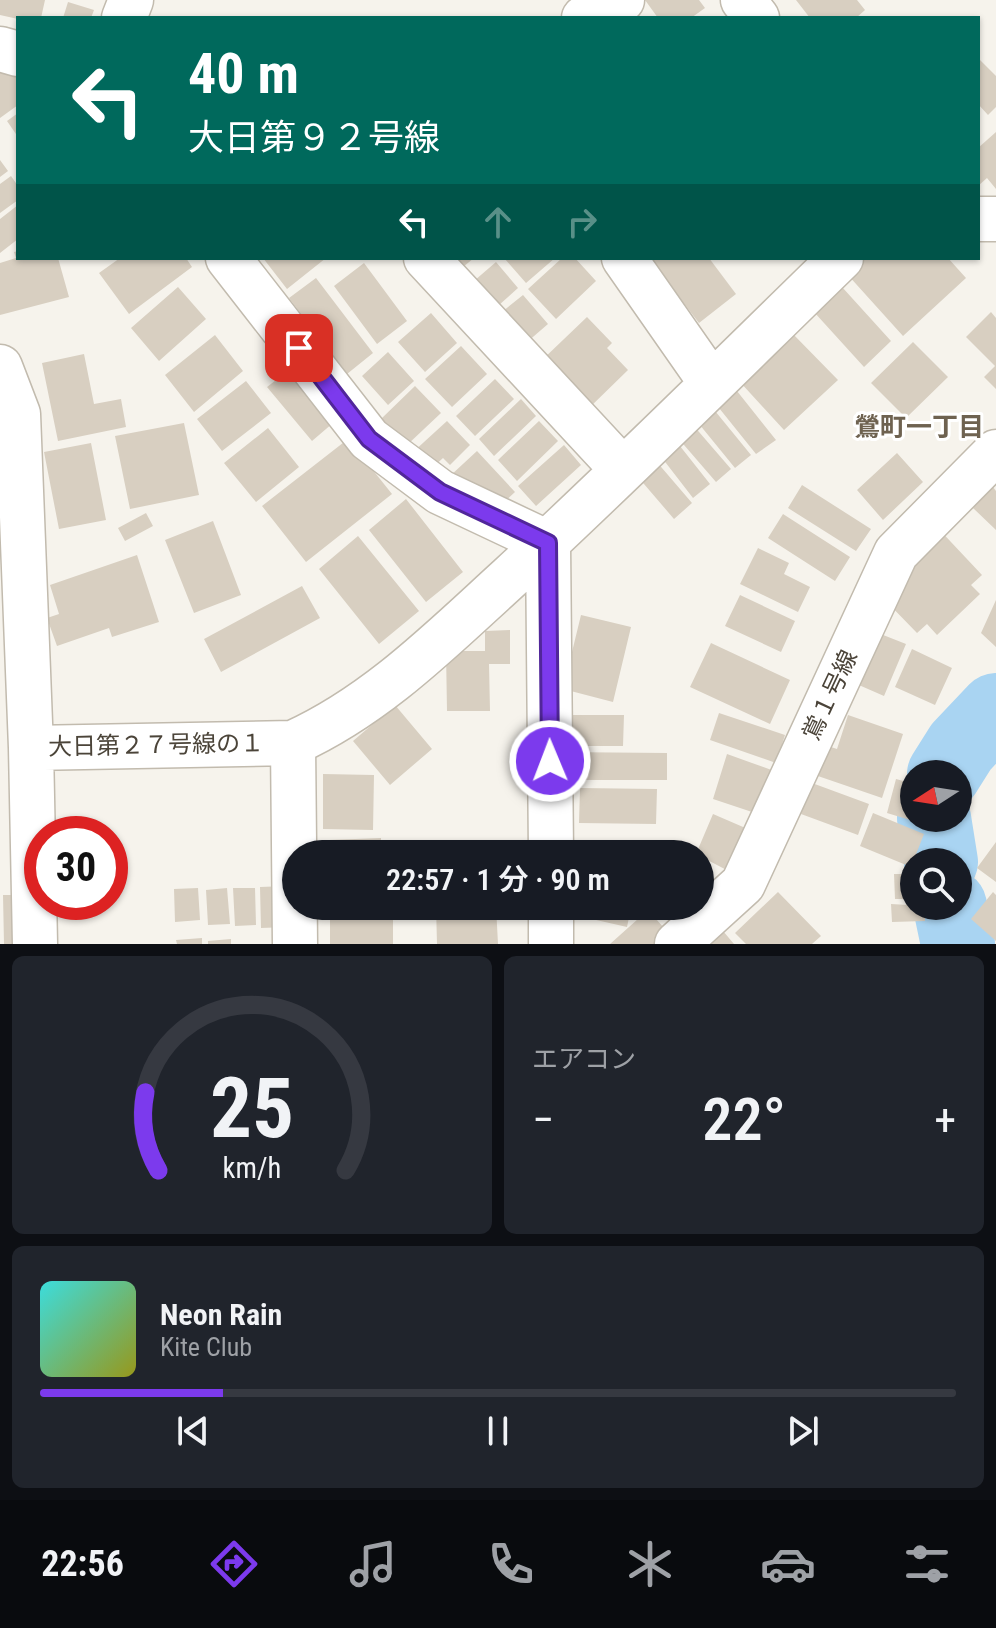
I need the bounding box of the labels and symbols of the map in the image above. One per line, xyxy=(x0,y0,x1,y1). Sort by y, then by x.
pin xyxy=(265,314,333,382)
district label: 鶯町一丁目 xyxy=(854,412,984,442)
street label: 鴬１号線 xyxy=(797,646,863,744)
position arrow xyxy=(508,719,592,803)
street label: 大日第２７号線の１ xyxy=(48,729,264,761)
north arrow xyxy=(900,760,972,832)
speed limit sign: 30 xyxy=(24,816,128,920)

